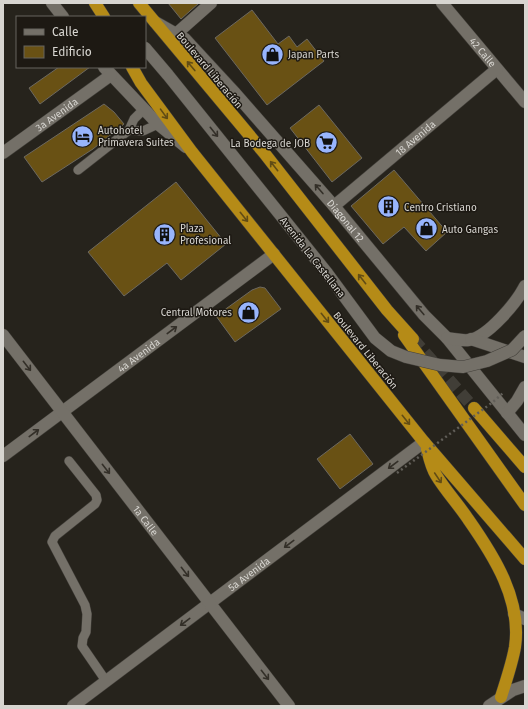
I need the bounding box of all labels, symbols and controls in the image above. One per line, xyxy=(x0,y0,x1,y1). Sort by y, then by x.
legend xyxy=(16,16,146,68)
text: Calle xyxy=(52,25,79,39)
street label: Boulevard Liberación xyxy=(174,30,245,111)
street label: 42 Calle xyxy=(467,35,498,70)
shop icon: Japan Parts xyxy=(260,41,286,67)
text: Edificio xyxy=(52,45,92,59)
place label: Japan Parts xyxy=(288,49,339,61)
one-way arrow xyxy=(186,60,195,71)
street label: 3a Avenida xyxy=(34,96,81,134)
one-way arrow xyxy=(160,108,168,119)
street label: 18 Avenida xyxy=(393,118,438,159)
hotel icon: Autohotel Primavera Suites xyxy=(69,123,95,149)
place label: Autohotel Primavera Suites xyxy=(98,125,174,149)
one-way arrow xyxy=(210,127,219,138)
supermarket icon: La Bodega de JOB xyxy=(313,130,339,156)
place label: La Bodega de JOB xyxy=(230,138,310,150)
one-way arrow xyxy=(269,160,278,171)
one-way arrow xyxy=(314,184,324,194)
building icon: Centro Cristiano xyxy=(375,194,401,220)
street label: Diagonal 12 xyxy=(324,197,366,245)
place label: Centro Cristiano xyxy=(404,202,477,214)
one-way arrow xyxy=(239,211,248,222)
street label: Avenida La Castellana xyxy=(277,215,347,300)
shop icon: Auto Gangas xyxy=(413,216,439,242)
building icon: Plaza Profesional xyxy=(151,221,177,247)
place label: Plaza Profesional xyxy=(180,223,231,247)
place label: Auto Gangas xyxy=(442,224,498,236)
one-way arrow xyxy=(358,274,367,285)
shop icon: Central Motores xyxy=(235,299,261,325)
one-way arrow xyxy=(416,305,425,316)
place label: Central Motores xyxy=(161,307,232,319)
street label: Boulevard Liberación xyxy=(330,310,400,392)
one-way arrow xyxy=(321,313,330,324)
one-way arrow xyxy=(167,326,178,334)
street label: 4a Avenida xyxy=(116,336,163,375)
one-way arrow xyxy=(23,360,31,371)
one-way arrow xyxy=(402,414,411,425)
one-way arrow xyxy=(29,429,40,437)
one-way arrow xyxy=(388,461,399,470)
one-way arrow xyxy=(102,463,110,474)
one-way arrow xyxy=(434,472,442,483)
street label: 1a Calle xyxy=(130,504,160,538)
one-way arrow xyxy=(284,539,295,548)
street label: 5a Avenida xyxy=(226,555,273,594)
one-way arrow xyxy=(181,566,190,577)
one-way arrow xyxy=(180,618,191,626)
one-way arrow xyxy=(260,669,269,680)

